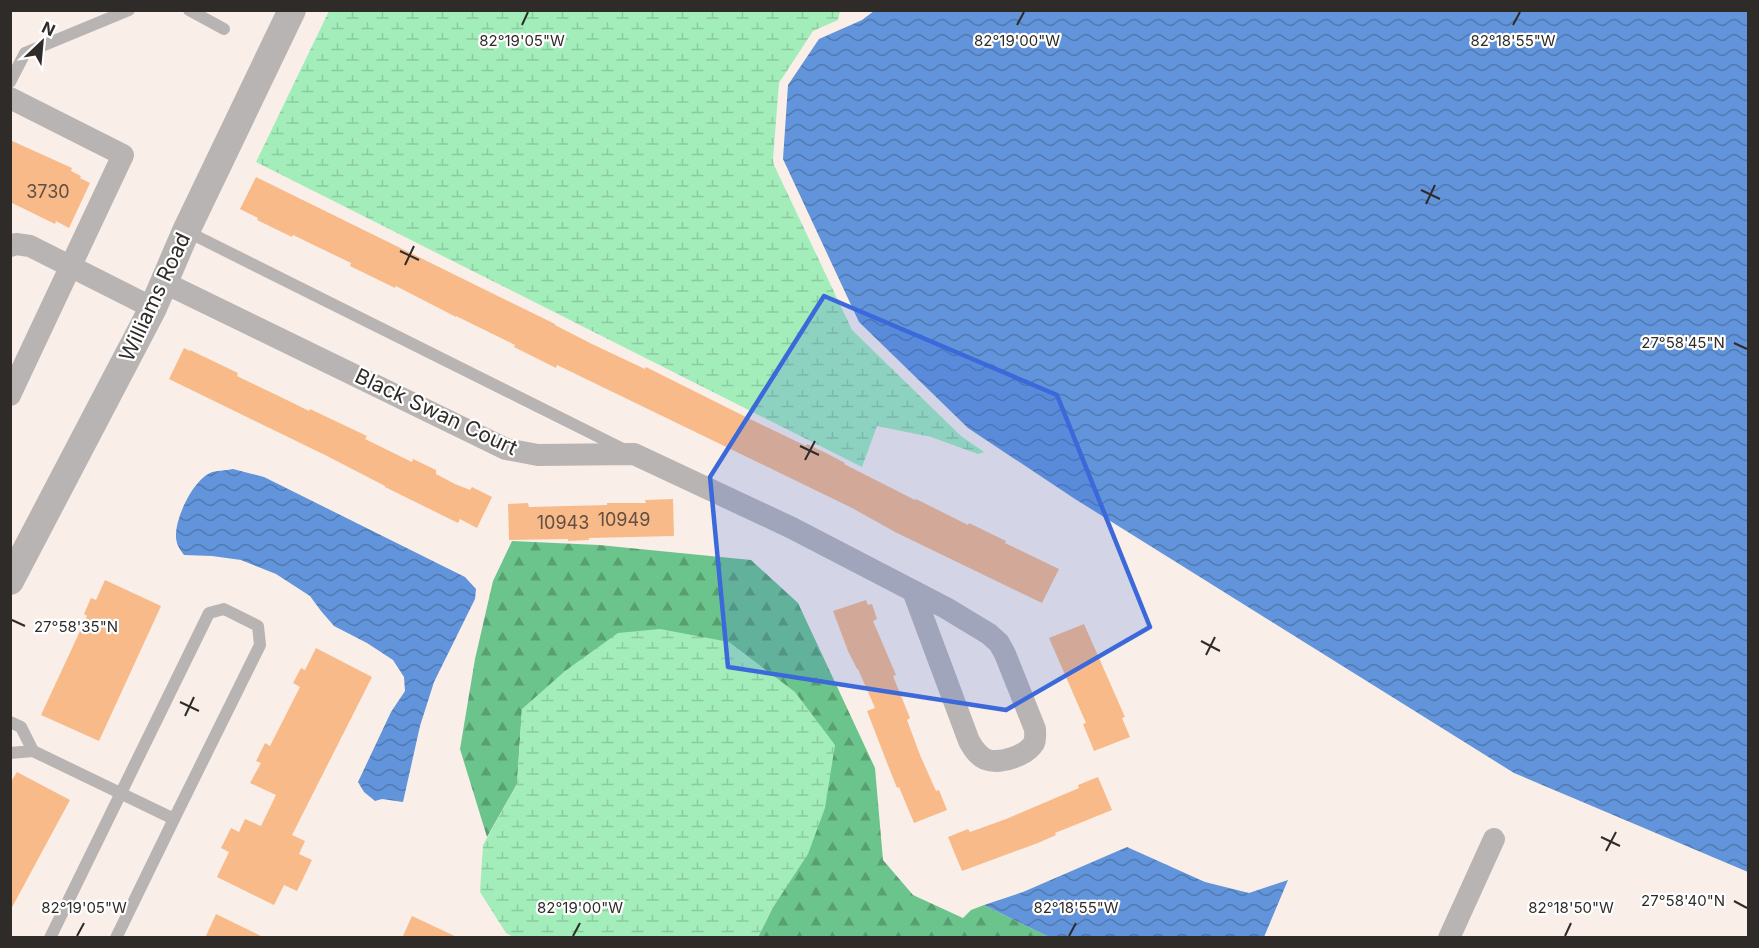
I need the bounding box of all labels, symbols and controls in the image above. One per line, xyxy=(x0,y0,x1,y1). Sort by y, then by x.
north arrow xyxy=(12,12,72,72)
text: N xyxy=(39,17,58,40)
text: 82°19'05"W xyxy=(479,31,565,50)
text: 82°19'00"W xyxy=(974,31,1060,50)
text: 82°18'55"W xyxy=(1470,31,1556,50)
house number: 3730 xyxy=(26,181,70,202)
street label: Williams Road xyxy=(114,229,195,365)
text: 27°58'45"N xyxy=(1641,333,1725,352)
street label: Black Swan Court xyxy=(351,363,521,460)
house number: 10949 xyxy=(598,509,650,530)
house number: 10943 xyxy=(537,512,589,533)
text: 27°58'35"N xyxy=(34,617,118,636)
text: 27°58'40"N xyxy=(1641,891,1725,910)
text: 82°19'05"W xyxy=(41,898,127,917)
text: 82°19'00"W xyxy=(537,898,623,917)
text: 82°18'55"W xyxy=(1033,898,1119,917)
text: 82°18'50"W xyxy=(1528,898,1614,917)

